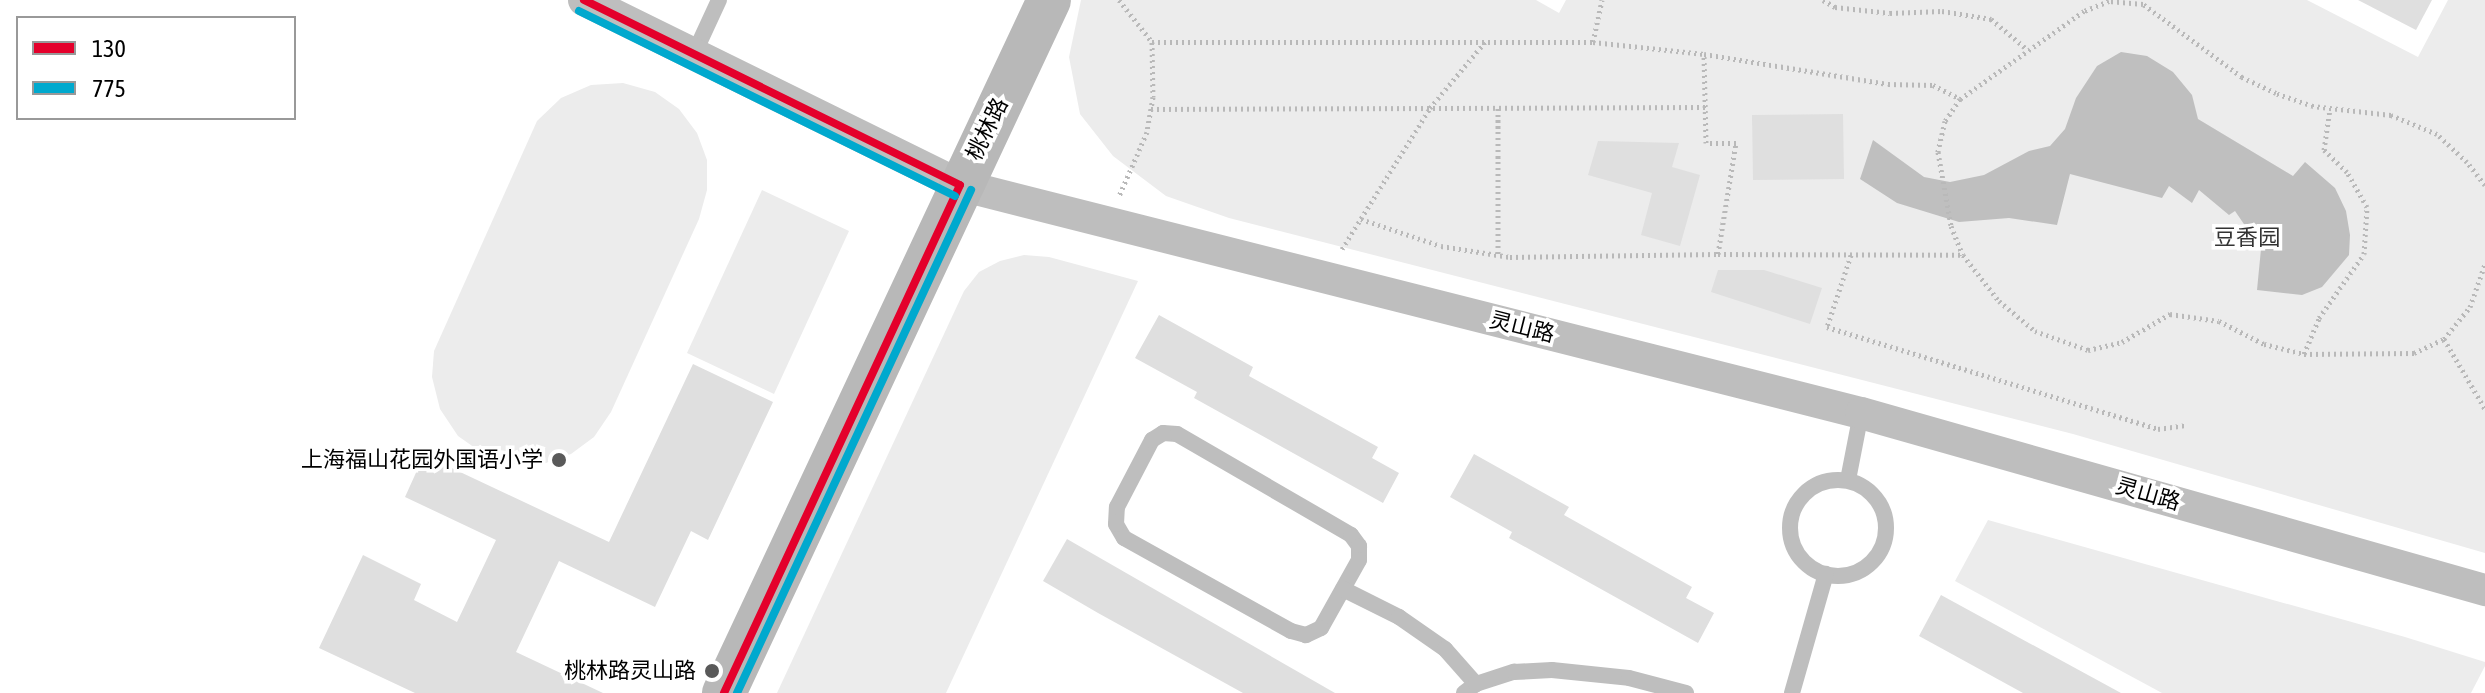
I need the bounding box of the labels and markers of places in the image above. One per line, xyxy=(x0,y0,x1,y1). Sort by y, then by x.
place label: 上海福山花园外国语小学 xyxy=(301,447,543,473)
marker: 上海福山花园外国语小学 xyxy=(550,451,568,469)
place label: 桃林路灵山路 xyxy=(564,658,696,684)
marker: 桃林路灵山路 xyxy=(703,662,721,680)

